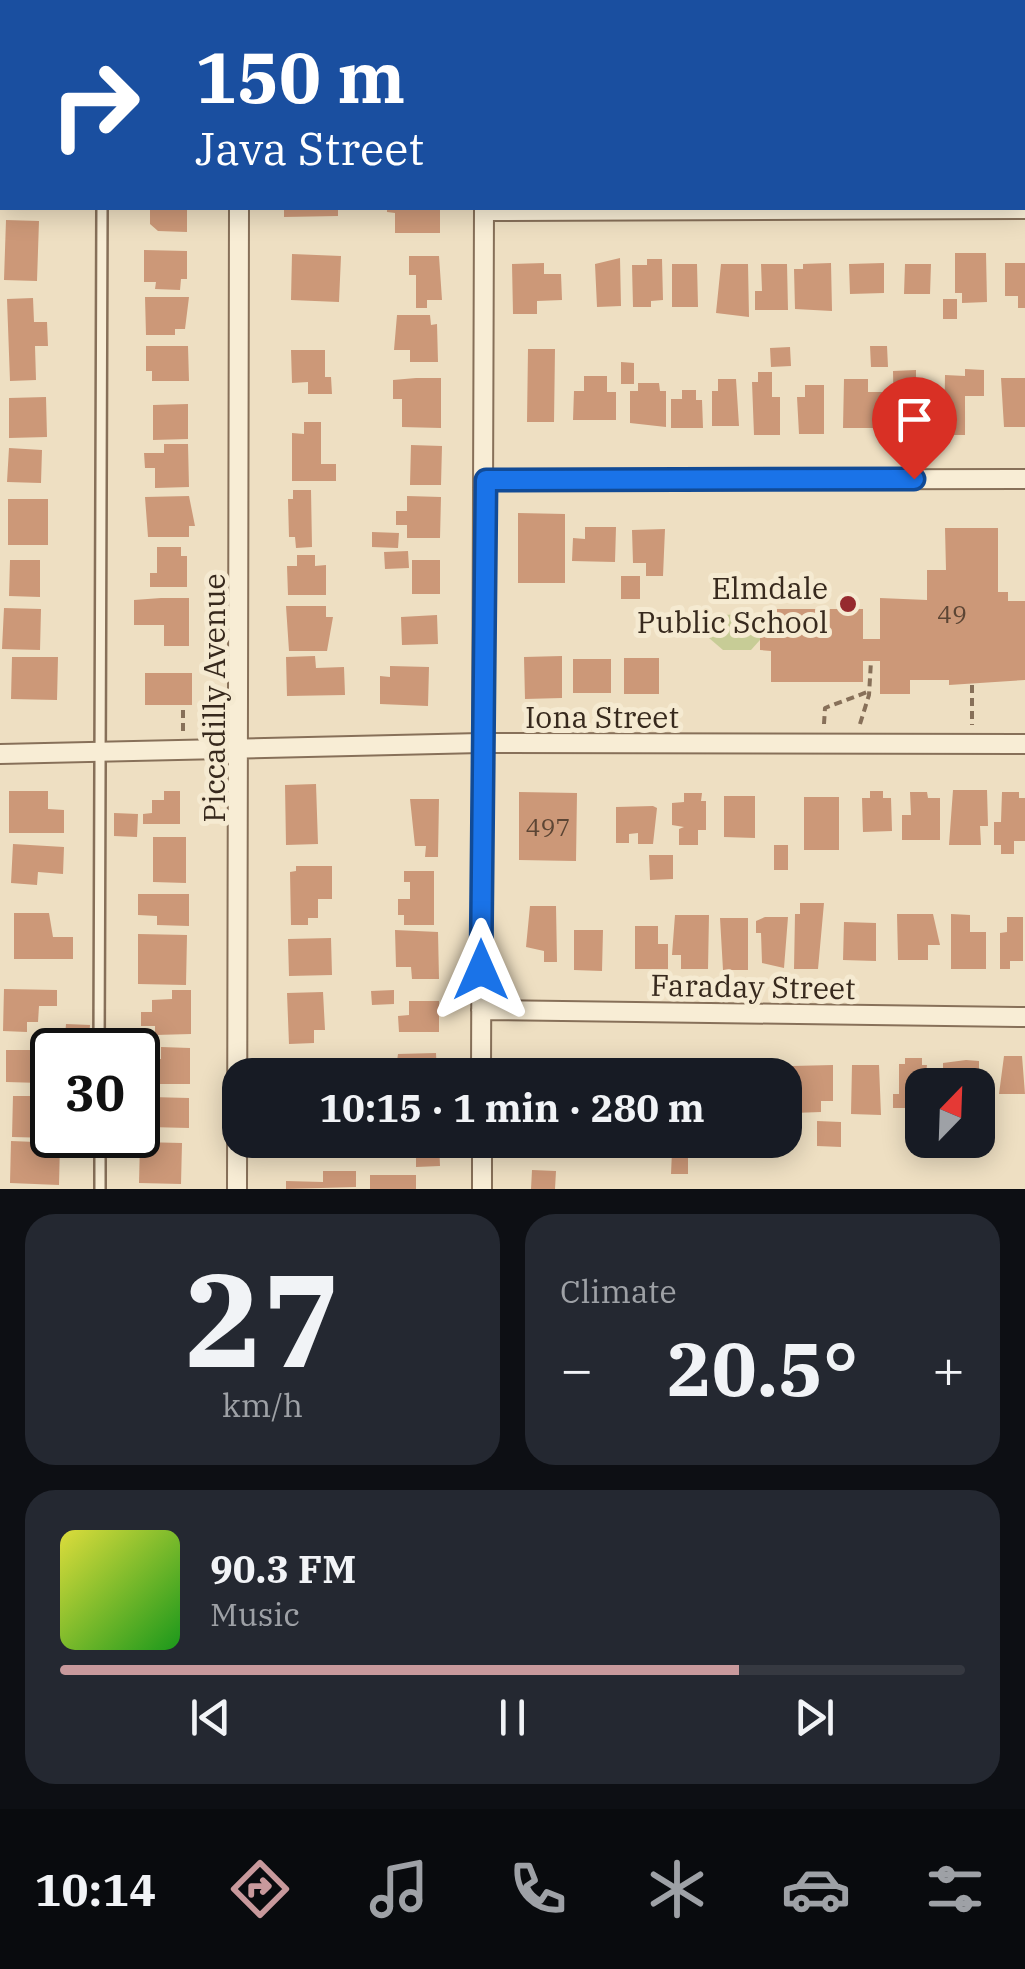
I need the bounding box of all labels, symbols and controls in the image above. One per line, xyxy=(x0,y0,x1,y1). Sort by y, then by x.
text: 150 m xyxy=(195,31,405,122)
icon: right xyxy=(30,40,160,170)
text: Java Street xyxy=(195,119,424,177)
pin xyxy=(872,377,957,480)
icon: arrive xyxy=(887,392,942,447)
place label: Elmdale Public School xyxy=(637,568,828,641)
street label: Piccadilly Avenue xyxy=(194,573,233,823)
marker: Elmdale Public School xyxy=(837,593,859,615)
house number: 49 xyxy=(937,597,967,630)
street label: Iona Street xyxy=(525,697,679,736)
house number: 497 xyxy=(525,810,571,843)
position arrow xyxy=(429,918,533,1022)
street label: Faraday Street xyxy=(650,965,856,1007)
speed limit sign: 30 xyxy=(30,1028,160,1158)
north arrow xyxy=(905,1068,995,1158)
map controls xyxy=(905,1068,995,1158)
text: 10:15 · 1 min · 280 m xyxy=(319,1083,705,1132)
text: 27 xyxy=(184,1234,341,1403)
text: Climate xyxy=(560,1270,677,1312)
text: 20.5° xyxy=(667,1319,858,1417)
text: − xyxy=(560,1333,593,1404)
text: + xyxy=(932,1333,965,1404)
text: km/h xyxy=(222,1384,303,1426)
text: 90.3 FM xyxy=(210,1544,356,1593)
text: Music xyxy=(210,1593,300,1635)
icon: previous xyxy=(183,1690,238,1745)
icon: pause xyxy=(485,1690,540,1745)
icon: next xyxy=(787,1690,842,1745)
icon: directions xyxy=(225,1854,295,1924)
icon: music xyxy=(364,1854,434,1924)
icon: phone xyxy=(503,1854,573,1924)
icon: climate xyxy=(642,1854,712,1924)
icon: car xyxy=(781,1854,851,1924)
icon: filters xyxy=(920,1854,990,1924)
text: 10:14 xyxy=(35,1860,156,1918)

